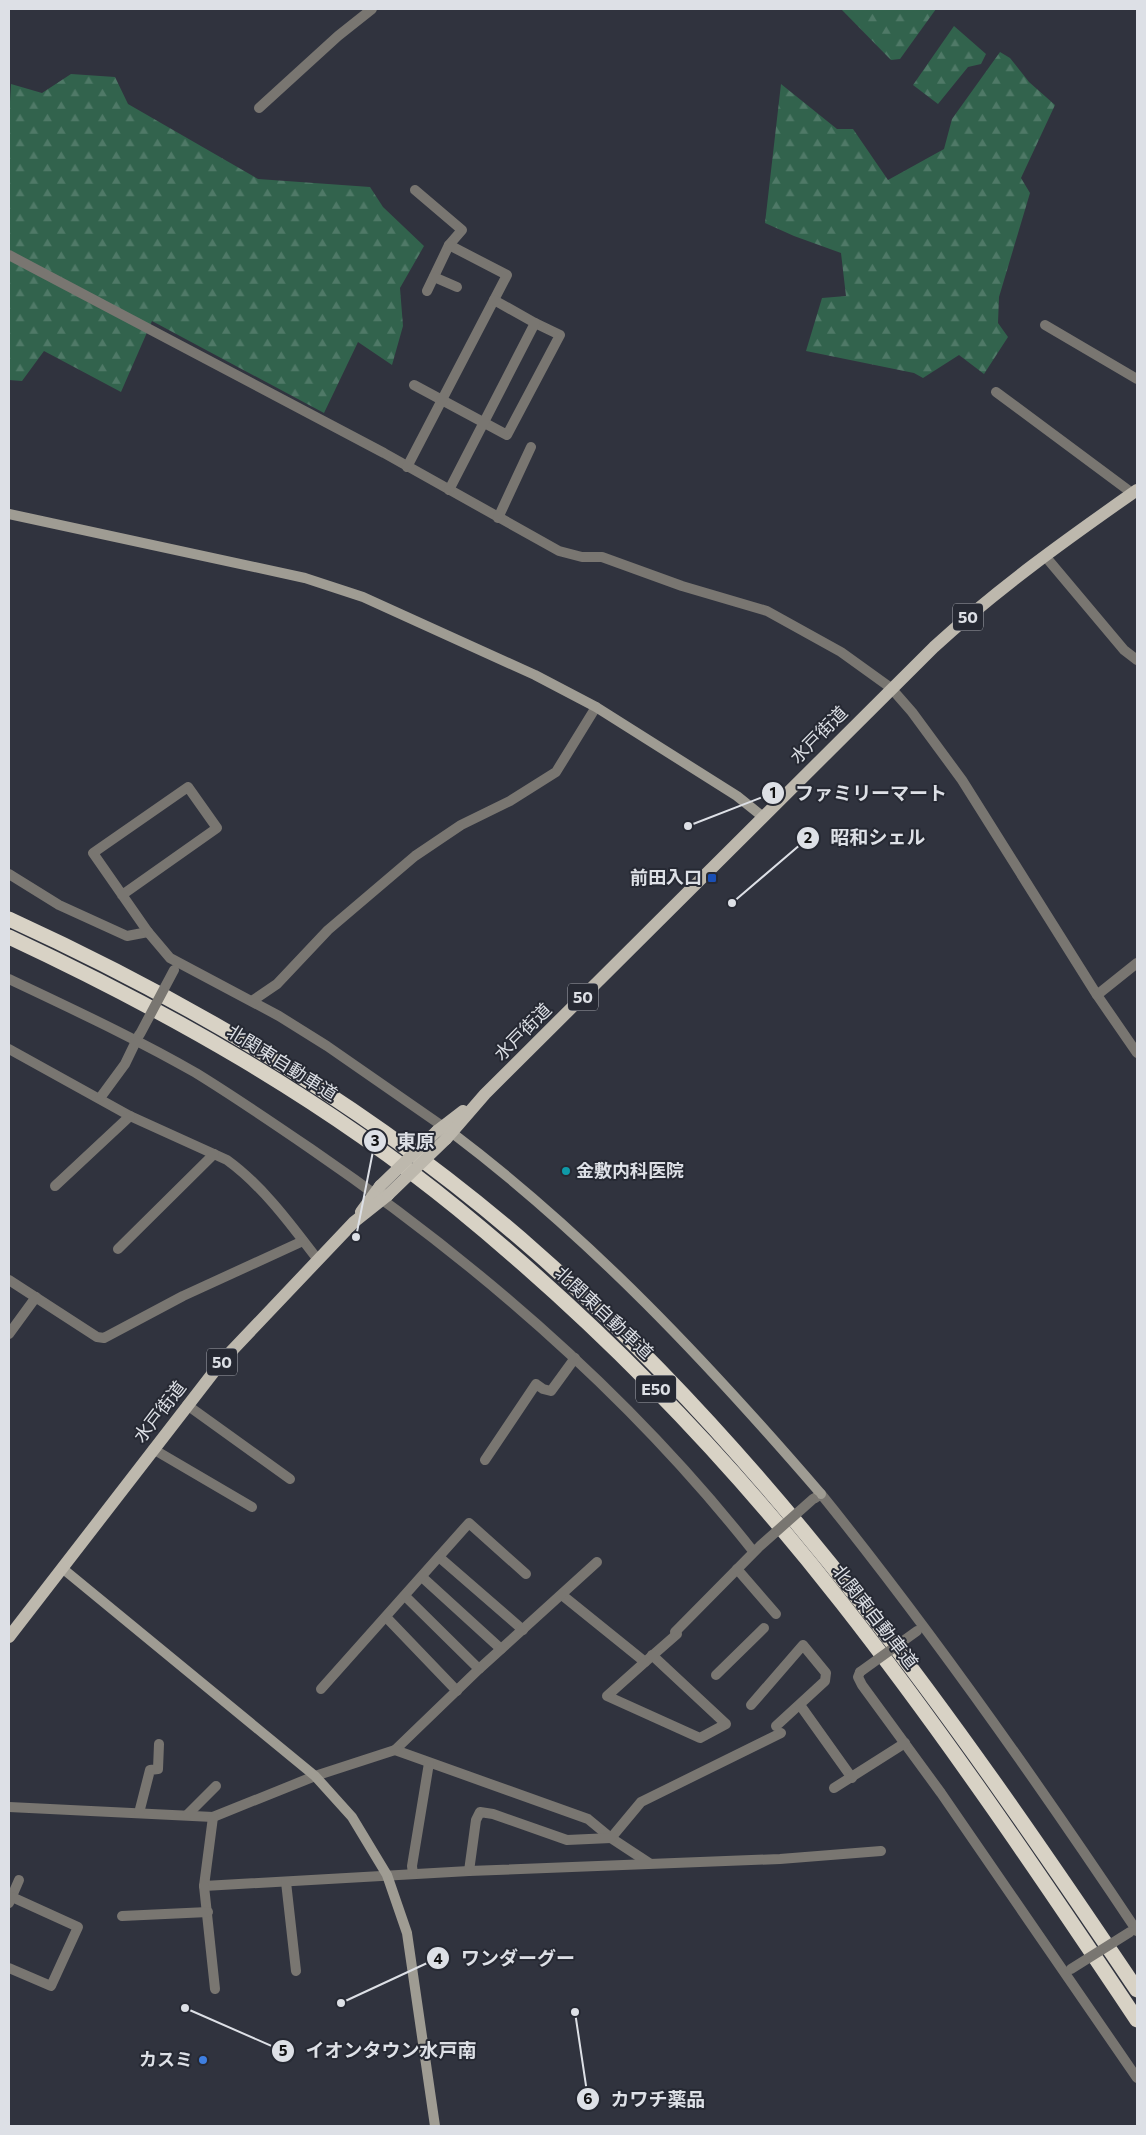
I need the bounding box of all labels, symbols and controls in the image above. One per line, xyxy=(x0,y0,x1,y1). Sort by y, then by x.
road number: 50 xyxy=(953,604,983,630)
street label: 水戸街道 xyxy=(785,701,852,768)
callout: ファミリーマート xyxy=(760,776,957,810)
text: ファミリーマート xyxy=(795,781,947,804)
text: 1 xyxy=(770,783,776,801)
callout: 昭和シェル xyxy=(795,821,935,855)
text: 昭和シェル xyxy=(830,825,926,848)
text: 2 xyxy=(804,828,812,846)
place label: 前田入口 xyxy=(630,866,702,888)
marker: 前田入口 xyxy=(706,872,718,884)
road number: 50 xyxy=(568,984,598,1010)
street label: 水戸街道 xyxy=(489,998,556,1065)
street label: 北関東自動車道 xyxy=(223,1019,342,1105)
callout: 東原 xyxy=(362,1124,445,1158)
text: 東原 xyxy=(397,1129,435,1152)
text: 3 xyxy=(371,1131,380,1149)
place label: 金敷内科医院 xyxy=(576,1159,684,1181)
marker: 金敷内科医院 xyxy=(560,1165,572,1177)
street label: 北関東自動車道 xyxy=(551,1261,658,1363)
road number: 50 xyxy=(207,1348,237,1375)
street label: 水戸街道 xyxy=(128,1376,190,1447)
road number: E50 xyxy=(636,1376,676,1402)
street label: 北関東自動車道 xyxy=(828,1560,923,1673)
callout: ワンダーグー xyxy=(426,1941,585,1975)
text: ワンダーグー xyxy=(461,1946,575,1969)
text: 4 xyxy=(433,1949,443,1967)
callout: イオンタウン水戸南 xyxy=(271,2034,487,2068)
text: イオンタウン水戸南 xyxy=(305,2038,477,2061)
text: 5 xyxy=(279,2041,288,2059)
place label: カスミ xyxy=(139,2048,193,2070)
marker: カスミ xyxy=(197,2054,209,2066)
callout: カワチ薬品 xyxy=(575,2082,715,2116)
text: カワチ薬品 xyxy=(610,2087,706,2110)
text: 6 xyxy=(583,2089,593,2107)

